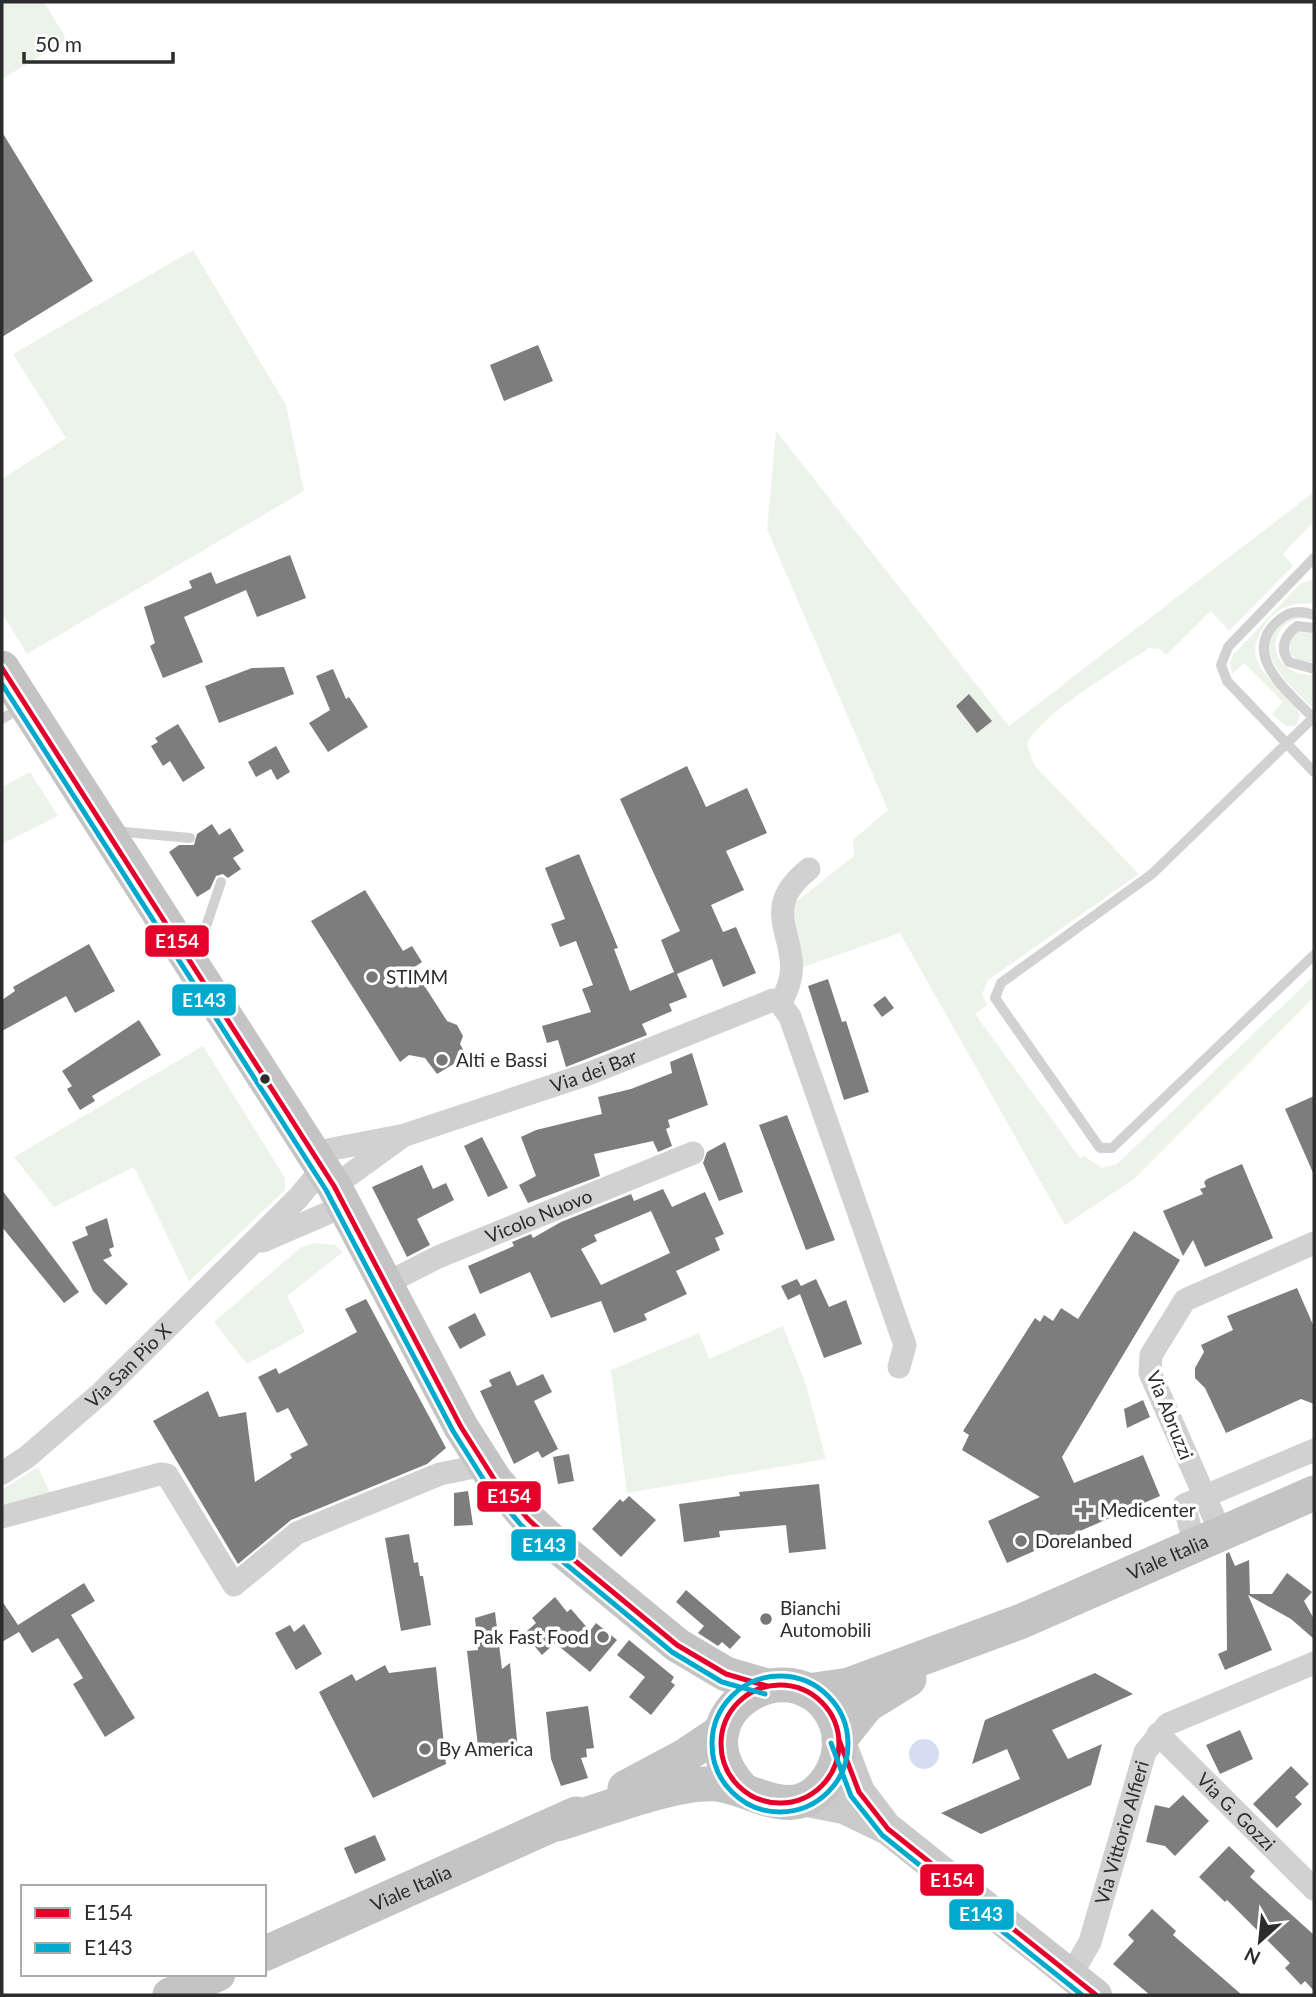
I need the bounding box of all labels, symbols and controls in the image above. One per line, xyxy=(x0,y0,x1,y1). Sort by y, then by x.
scale bar xyxy=(24,21,173,65)
text: 50 m xyxy=(35,31,82,56)
line badge: E154 xyxy=(144,924,210,958)
text: E154 xyxy=(155,929,199,952)
place label: STIMM xyxy=(386,965,448,988)
marker: STIMM xyxy=(364,969,380,985)
line badge: E143 xyxy=(171,983,237,1017)
text: E143 xyxy=(182,988,226,1011)
street label: Via dei Bar xyxy=(547,1044,640,1097)
place label: Alti e Bassi xyxy=(456,1048,547,1071)
marker: Alti e Bassi xyxy=(434,1052,450,1068)
unlabelled marker xyxy=(258,1072,272,1086)
street label: Vicolo Nuovo xyxy=(482,1183,595,1247)
street label: Via San Pio X xyxy=(80,1318,176,1412)
street label: Via Abruzzi xyxy=(1142,1367,1199,1463)
line badge: E154 xyxy=(476,1480,542,1513)
text: E154 xyxy=(487,1484,531,1507)
place label: Medicenter xyxy=(1100,1498,1196,1521)
marker: Medicenter xyxy=(1074,1500,1094,1520)
line badge: E143 xyxy=(510,1528,577,1562)
place label: Dorelanbed xyxy=(1035,1529,1133,1552)
street label: Viale Italia xyxy=(1123,1529,1212,1584)
text: E143 xyxy=(522,1533,566,1556)
marker: Dorelanbed xyxy=(1013,1533,1029,1549)
place label: Bianchi Automobili xyxy=(780,1596,871,1641)
marker: Bianchi Automobili xyxy=(758,1611,774,1627)
place label: Pak Fast Food xyxy=(473,1625,589,1648)
marker: Pak Fast Food xyxy=(595,1629,611,1645)
place label: By America xyxy=(439,1737,533,1760)
marker: By America xyxy=(417,1741,433,1757)
street label: Via Vittorio Alfieri xyxy=(1090,1758,1153,1907)
street label: Via G. Gozzi xyxy=(1192,1767,1280,1855)
street label: Viale Italia xyxy=(367,1860,455,1916)
line badge: E154 xyxy=(919,1863,985,1897)
text: E154 xyxy=(930,1868,974,1891)
legend xyxy=(21,1885,266,1976)
line badge: E143 xyxy=(948,1898,1015,1931)
text: E154 xyxy=(84,1899,133,1924)
text: E143 xyxy=(959,1902,1003,1925)
north arrow xyxy=(1225,1906,1295,1976)
text: E143 xyxy=(84,1934,133,1959)
text: N xyxy=(1240,1943,1264,1970)

